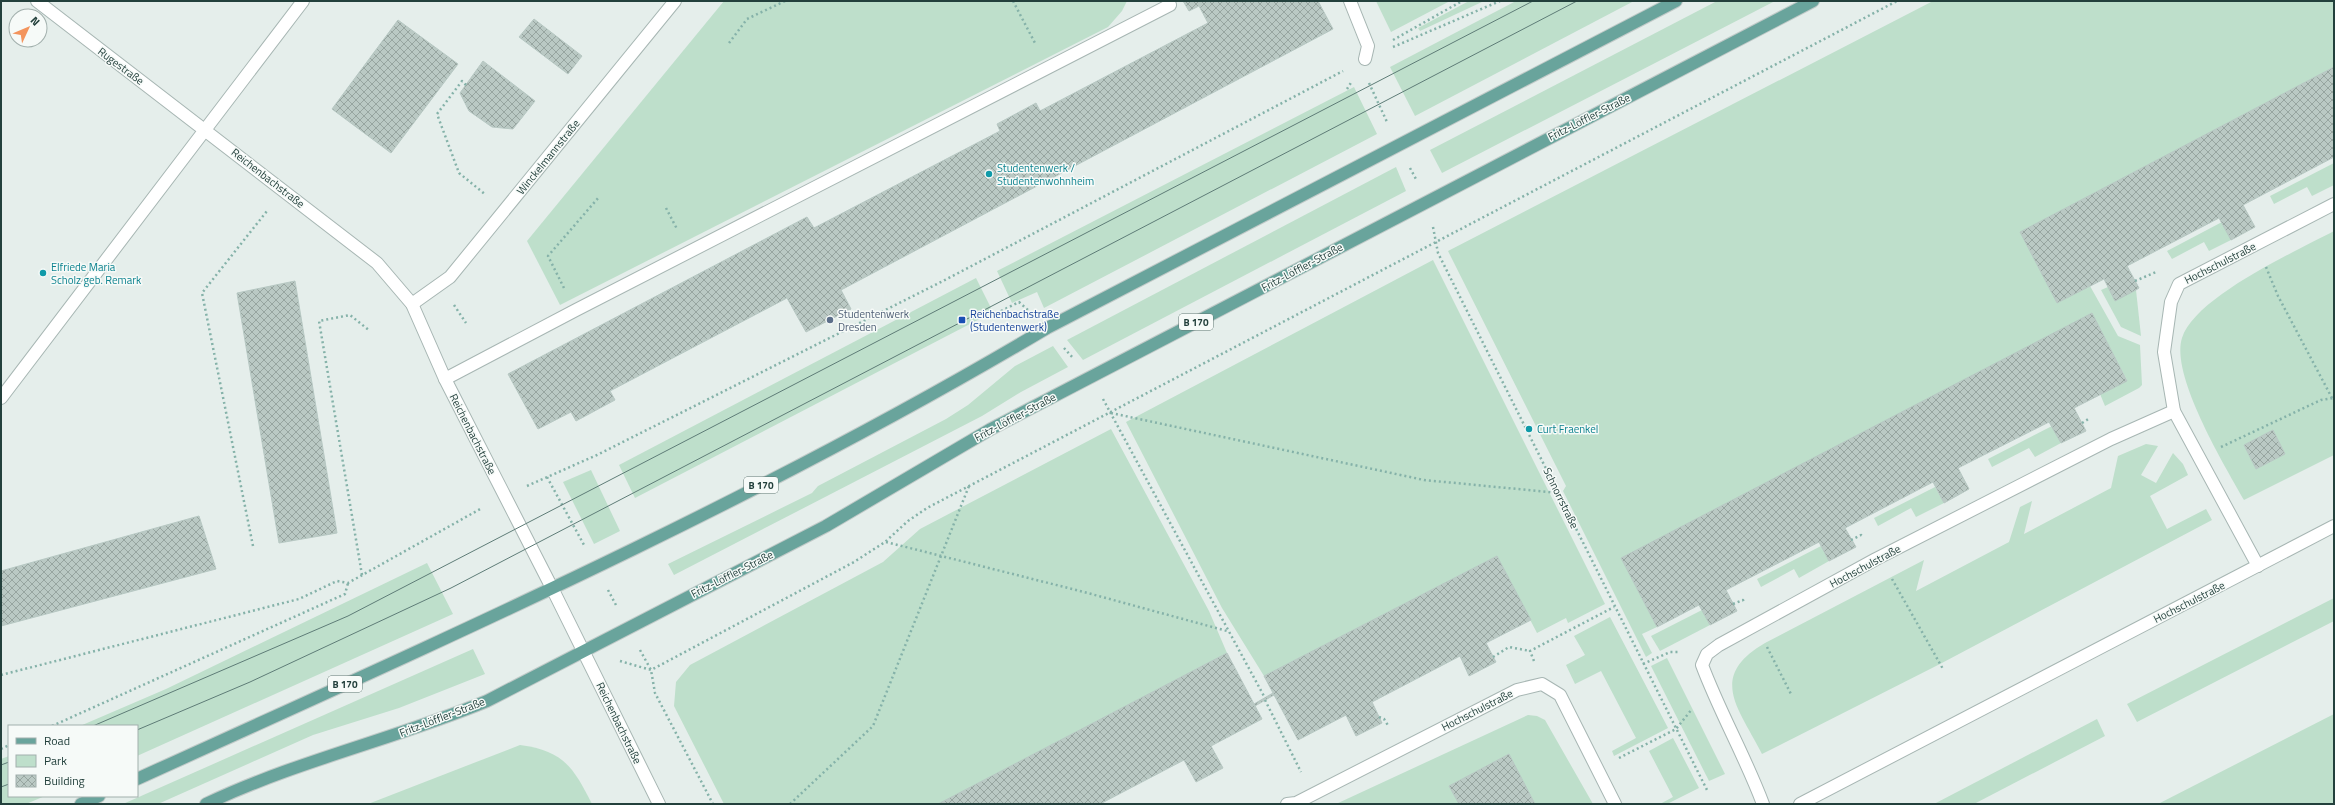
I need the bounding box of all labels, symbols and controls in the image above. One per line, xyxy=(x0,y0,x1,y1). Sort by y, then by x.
north arrow xyxy=(8,8,48,48)
text: N xyxy=(27,13,44,29)
street label: Rugestraße xyxy=(95,43,148,89)
street label: Fritz-Löffler-Straße xyxy=(1545,89,1633,145)
street label: Winckelmannstraße xyxy=(513,116,584,198)
street label: Reichenbachstraße xyxy=(228,144,308,212)
place label: Studentenwerk / Studentenwohnheim xyxy=(997,160,1094,189)
marker: Studentenwerk / Studentenwohnheim xyxy=(984,169,994,179)
street label: Hochschulstraße xyxy=(2182,238,2259,288)
street label: Fritz-Löffler-Straße xyxy=(1258,239,1346,295)
place label: Elfriede Maria Scholz geb. Remark xyxy=(51,259,142,288)
marker: Elfriede Maria Scholz geb. Remark xyxy=(38,268,48,278)
place label: Studentenwerk Dresden xyxy=(838,306,910,335)
place label: Reichenbachstraße (Studentenwerk) xyxy=(970,306,1059,335)
road number: B 170 xyxy=(1179,314,1213,330)
marker: Studentenwerk Dresden xyxy=(825,315,835,325)
marker: Reichenbachstraße (Studentenwerk) xyxy=(957,315,967,325)
street label: Fritz-Löffler-Straße xyxy=(971,389,1059,445)
street label: Reichenbachstraße xyxy=(446,391,501,478)
place label: Curt Fraenkel xyxy=(1537,421,1598,437)
marker: Curt Fraenkel xyxy=(1524,424,1534,434)
street label: Schnorrstraße xyxy=(1539,465,1583,532)
road number: B 170 xyxy=(744,477,778,493)
street label: Hochschulstraße xyxy=(1827,540,1904,591)
street label: Fritz-Löffler-Straße xyxy=(688,546,776,602)
street label: Hochschulstraße xyxy=(2151,577,2228,627)
road number: B 170 xyxy=(328,676,362,692)
street label: Reichenbachstraße xyxy=(592,680,646,767)
street label: Hochschulstraße xyxy=(1439,685,1516,735)
street label: Fritz-Löffler-Straße xyxy=(397,693,487,741)
legend xyxy=(8,725,138,797)
text: Road xyxy=(44,731,70,750)
text: Park xyxy=(44,751,67,770)
text: Building xyxy=(44,771,85,790)

